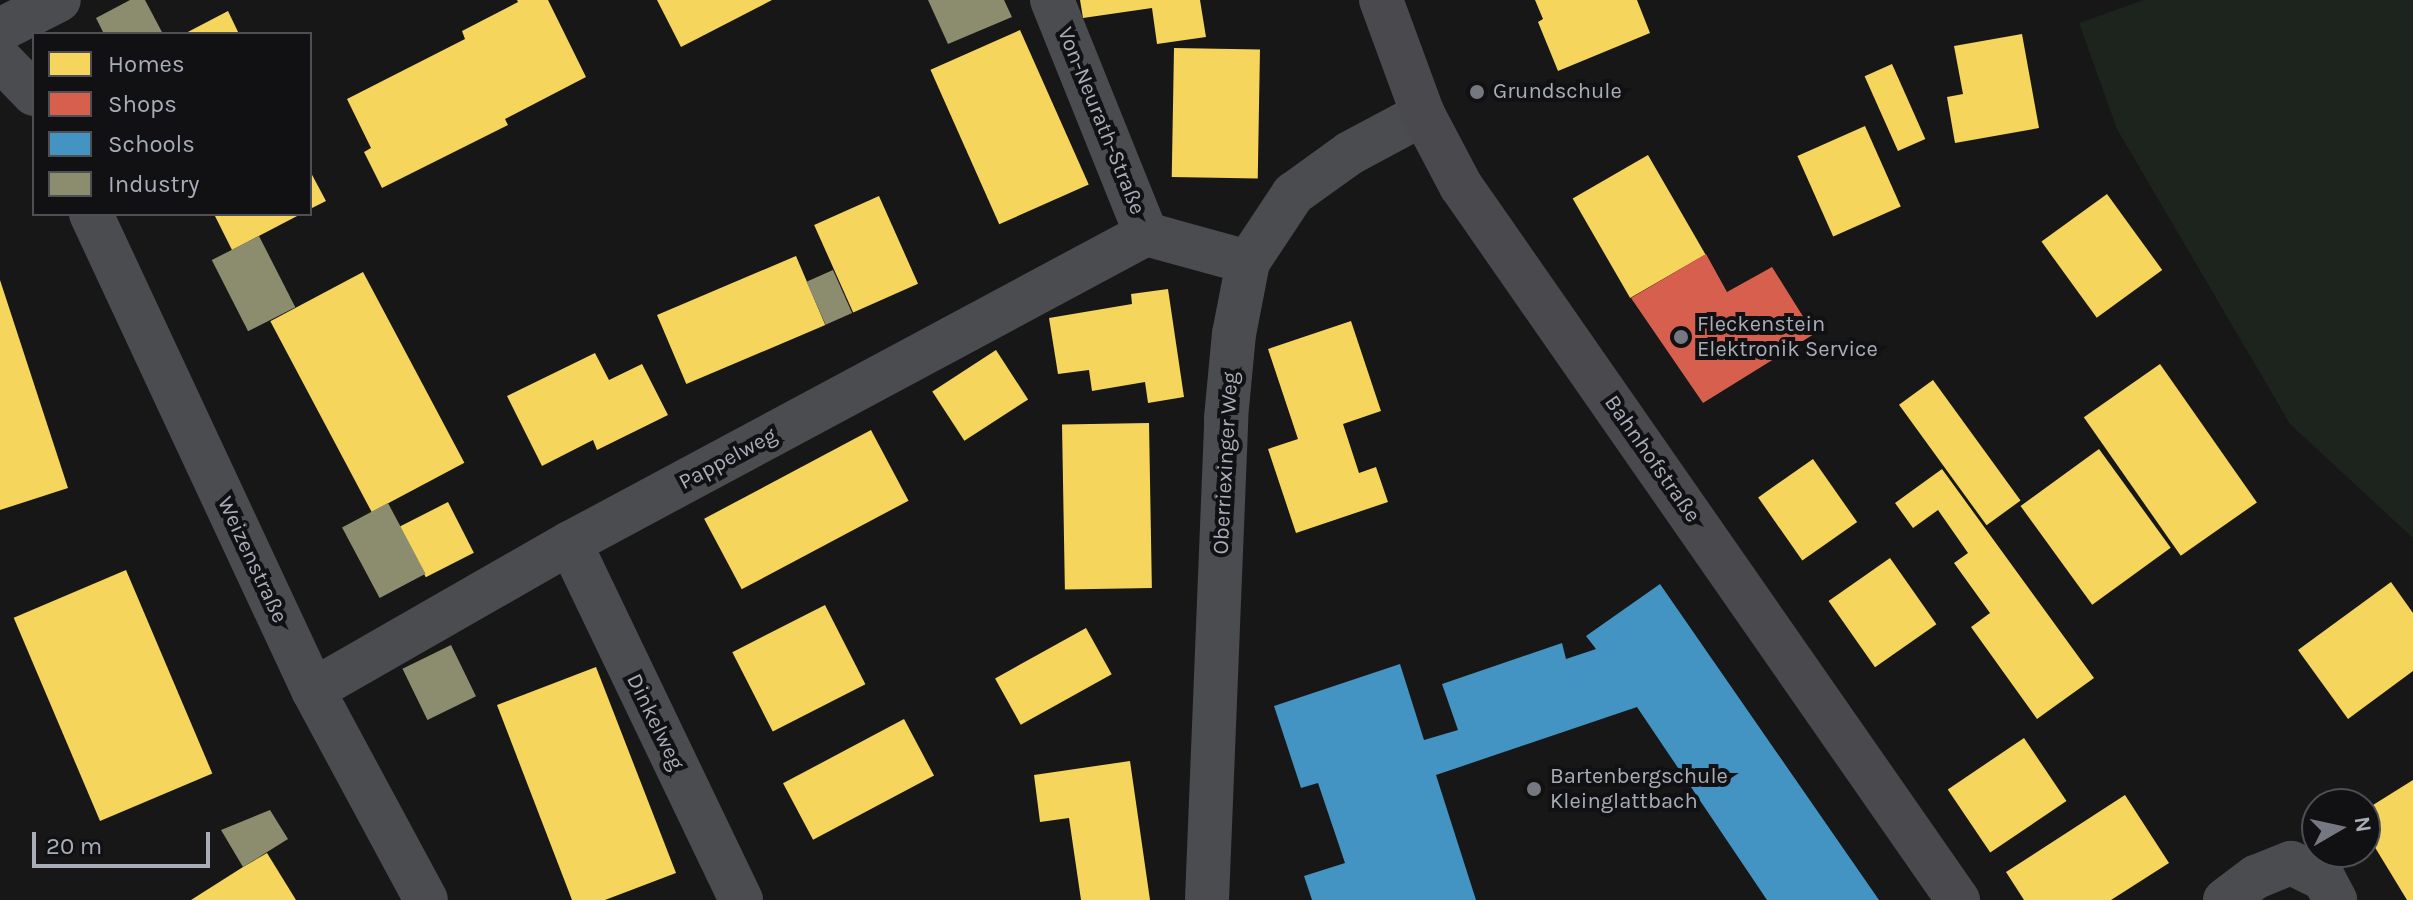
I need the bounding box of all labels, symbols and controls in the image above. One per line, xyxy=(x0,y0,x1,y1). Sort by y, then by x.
street label: Von-Neurath-Straße xyxy=(1051,23,1151,219)
legend xyxy=(32,32,312,216)
text: Homes xyxy=(108,50,185,78)
place label: Grundschule xyxy=(1493,79,1622,105)
marker: Grundschule xyxy=(1468,83,1486,101)
text: Shops xyxy=(108,90,177,118)
text: Schools xyxy=(108,130,195,158)
text: Industry xyxy=(108,170,199,198)
place label: Fleckenstein Elektronik Service xyxy=(1697,311,1878,362)
marker: Fleckenstein Elektronik Service xyxy=(1672,328,1690,346)
street label: Oberriexinger Weg xyxy=(1208,371,1244,555)
street label: Bahnhofstraße xyxy=(1598,390,1706,528)
street label: Pappelweg xyxy=(675,422,781,496)
street label: Weizenstraße xyxy=(211,493,293,627)
street label: Dinkelweg xyxy=(620,670,690,774)
place label: Bartenbergschule Kleinglattbach xyxy=(1550,763,1728,814)
marker: Bartenbergschule Kleinglattbach xyxy=(1525,780,1543,798)
north arrow xyxy=(2301,788,2381,868)
text: N xyxy=(2349,815,2377,834)
scale bar xyxy=(36,816,214,866)
text: 20 m xyxy=(46,832,102,860)

